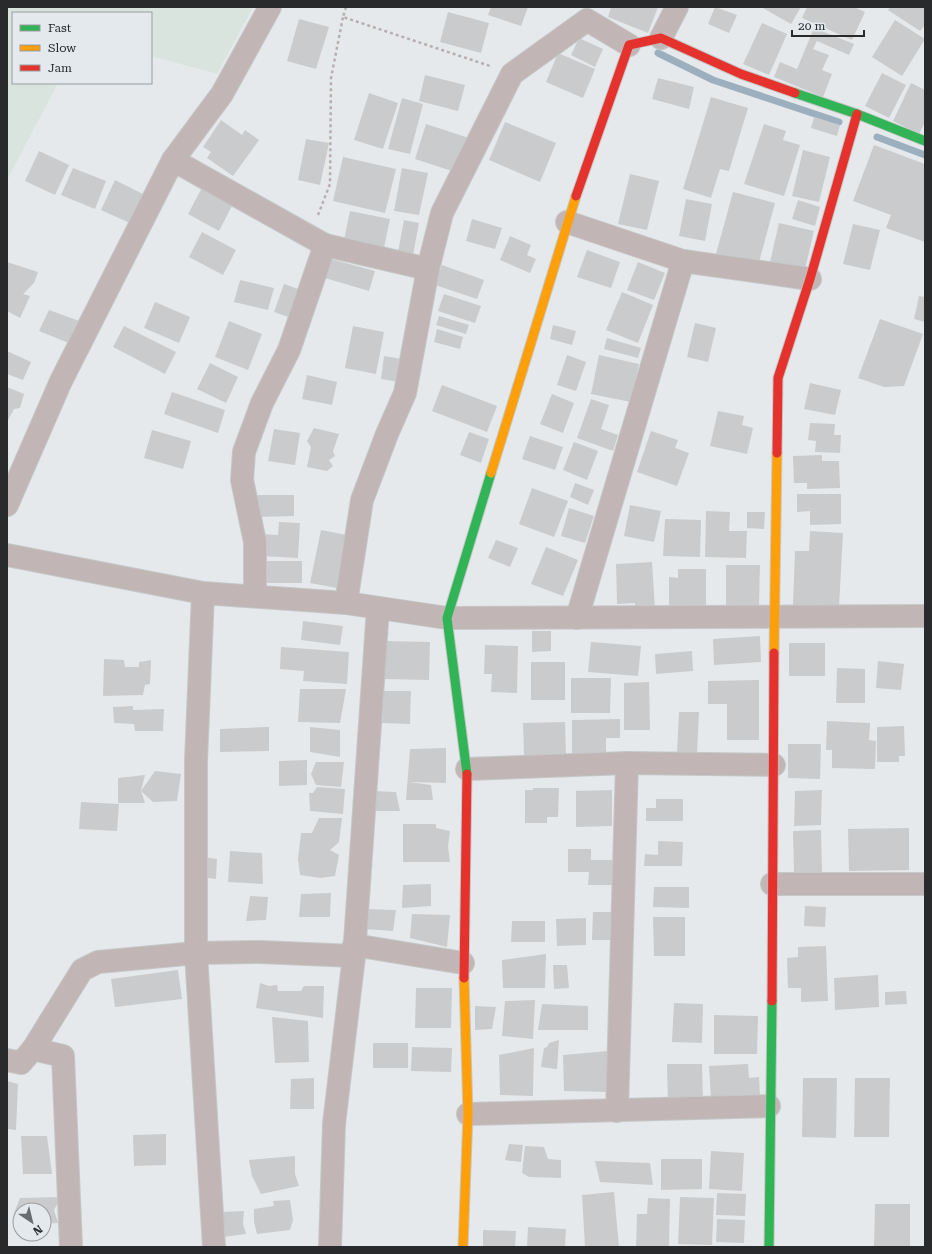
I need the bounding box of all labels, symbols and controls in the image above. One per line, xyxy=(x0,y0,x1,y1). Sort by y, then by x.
legend xyxy=(12,12,152,84)
scale bar xyxy=(792,12,864,38)
text: 20 m xyxy=(798,19,825,33)
text: Fast xyxy=(48,21,72,35)
text: Slow xyxy=(48,41,76,55)
text: Jam xyxy=(48,61,72,75)
north arrow xyxy=(12,1202,52,1242)
text: N xyxy=(30,1222,45,1238)

